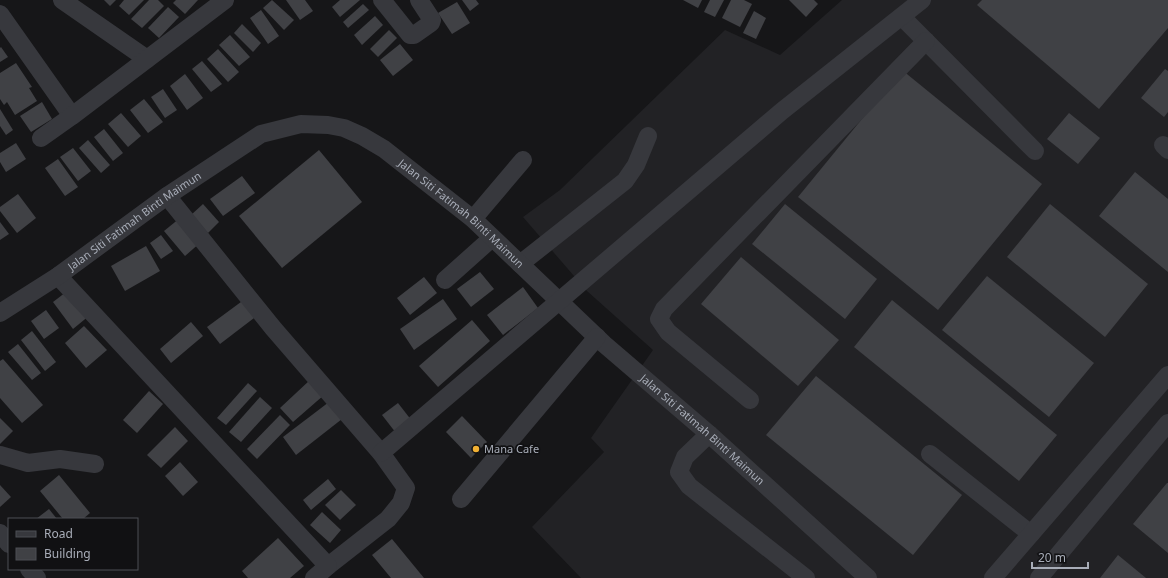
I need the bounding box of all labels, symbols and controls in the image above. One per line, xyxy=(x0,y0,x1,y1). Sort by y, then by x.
street label: Jalan Siti Fatimah Binti Maimun xyxy=(395,155,528,271)
street label: Jalan Siti Fatimah Binti Maimun xyxy=(64,168,204,274)
street label: Jalan Siti Fatimah Binti Maimun xyxy=(637,370,768,488)
place label: Mana Cafe xyxy=(484,441,539,456)
marker: Mana Cafe xyxy=(471,444,481,454)
legend xyxy=(8,518,138,570)
text: Road xyxy=(44,525,73,542)
scale bar xyxy=(1032,544,1088,570)
text: Building xyxy=(44,545,91,562)
text: 20 m xyxy=(1038,549,1066,566)

